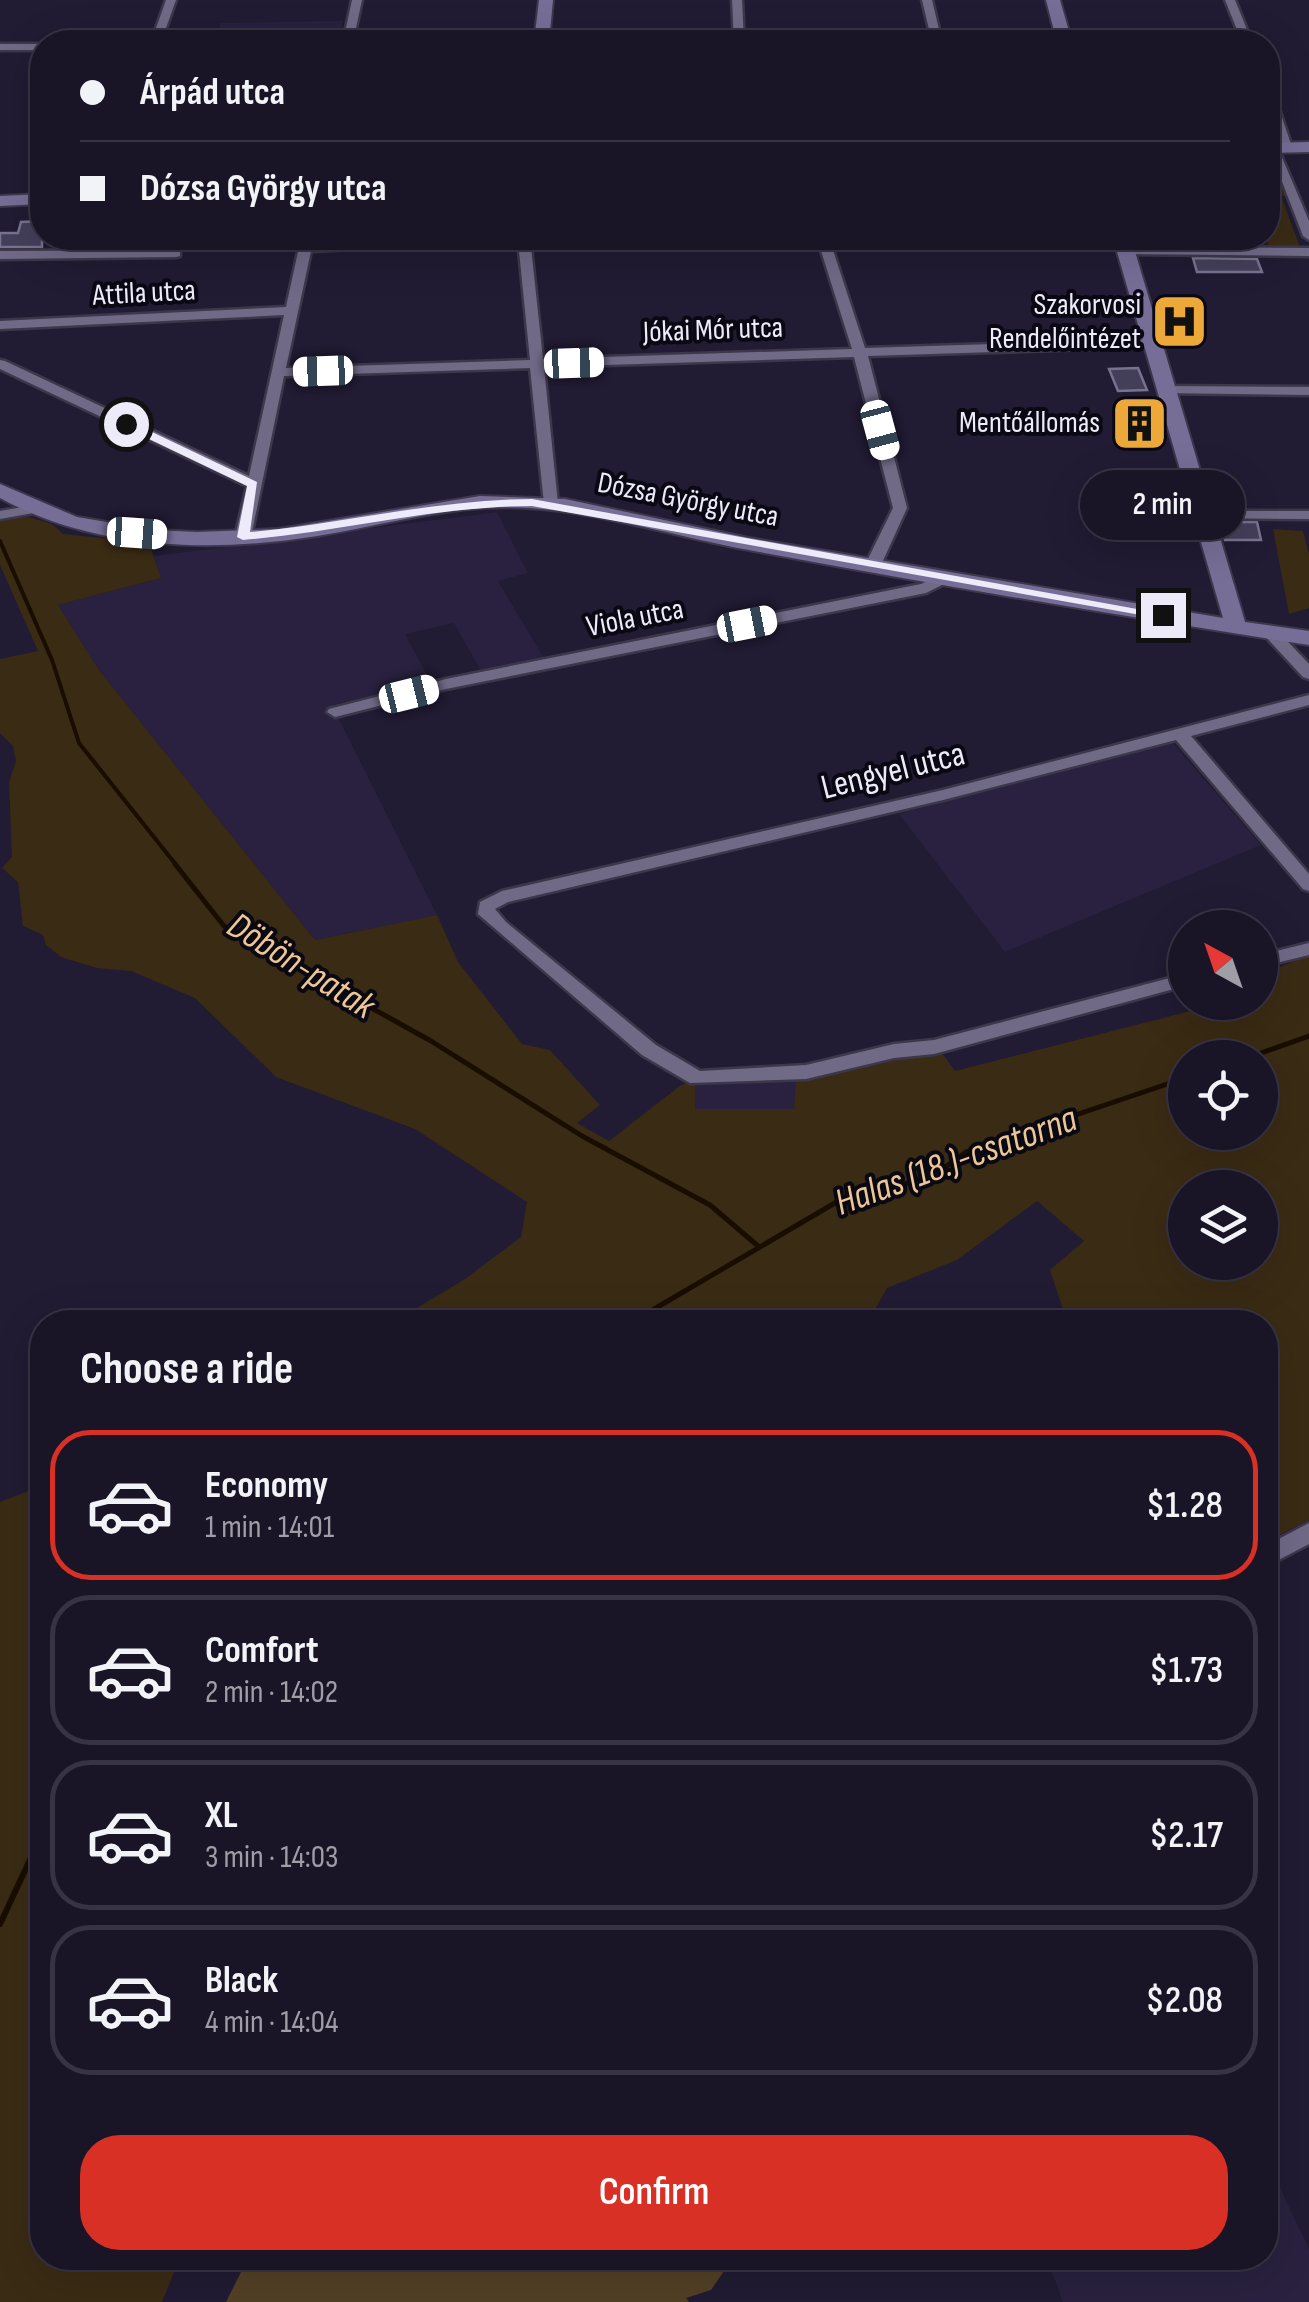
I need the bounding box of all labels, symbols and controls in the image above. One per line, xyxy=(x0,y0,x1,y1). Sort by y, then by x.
text: Árpád utca xyxy=(140,70,285,115)
text: Dózsa György utca xyxy=(140,166,387,211)
street label: Attila utca xyxy=(90,272,197,314)
place label: Szakorvosi Rendelőintézet xyxy=(989,287,1141,357)
hospital icon: Szakorvosi Rendelőintézet xyxy=(1150,292,1210,352)
street label: Jókai Mór utca xyxy=(641,310,784,350)
car xyxy=(543,347,605,379)
car xyxy=(292,355,354,387)
building icon: Mentőállomás xyxy=(1109,393,1169,453)
car xyxy=(858,397,902,463)
route start xyxy=(104,402,149,447)
place label: Mentőállomás xyxy=(959,405,1100,441)
street label: Dózsa György utca xyxy=(595,465,781,535)
callout: 2 min xyxy=(1080,470,1246,540)
text: 2 min xyxy=(1133,485,1192,524)
car xyxy=(106,516,168,550)
street label: Viola utca xyxy=(583,591,687,645)
route end xyxy=(1141,593,1186,638)
car xyxy=(715,604,779,644)
car xyxy=(376,672,442,716)
street label: Lengyel utca xyxy=(817,732,969,810)
water label: Döbön-patak xyxy=(219,903,385,1030)
north arrow xyxy=(1168,910,1278,1020)
map controls xyxy=(1168,910,1278,1280)
button: locate xyxy=(1168,1040,1278,1150)
water label: Halas (18.)-csatorna xyxy=(829,1096,1083,1226)
button: layers xyxy=(1168,1170,1278,1280)
text: Choose a ride xyxy=(80,1342,293,1397)
icon: car xyxy=(85,1460,175,1550)
text: Economy xyxy=(205,1463,328,1508)
text: $1.28 xyxy=(1146,1483,1223,1528)
text: 1 min · 14:01 xyxy=(205,1508,334,1547)
icon: car xyxy=(85,1625,175,1715)
text: Comfort xyxy=(205,1628,319,1673)
text: $1.73 xyxy=(1149,1648,1223,1693)
text: 2 min · 14:02 xyxy=(205,1673,338,1712)
icon: car xyxy=(85,1790,175,1880)
text: XL xyxy=(205,1793,238,1838)
text: $2.17 xyxy=(1149,1813,1223,1858)
text: 3 min · 14:03 xyxy=(205,1838,339,1877)
icon: car xyxy=(85,1955,175,2045)
text: Black xyxy=(205,1958,278,2003)
text: $2.08 xyxy=(1145,1978,1223,2023)
text: 4 min · 14:04 xyxy=(205,2003,338,2042)
button: Confirm xyxy=(80,2135,1228,2250)

